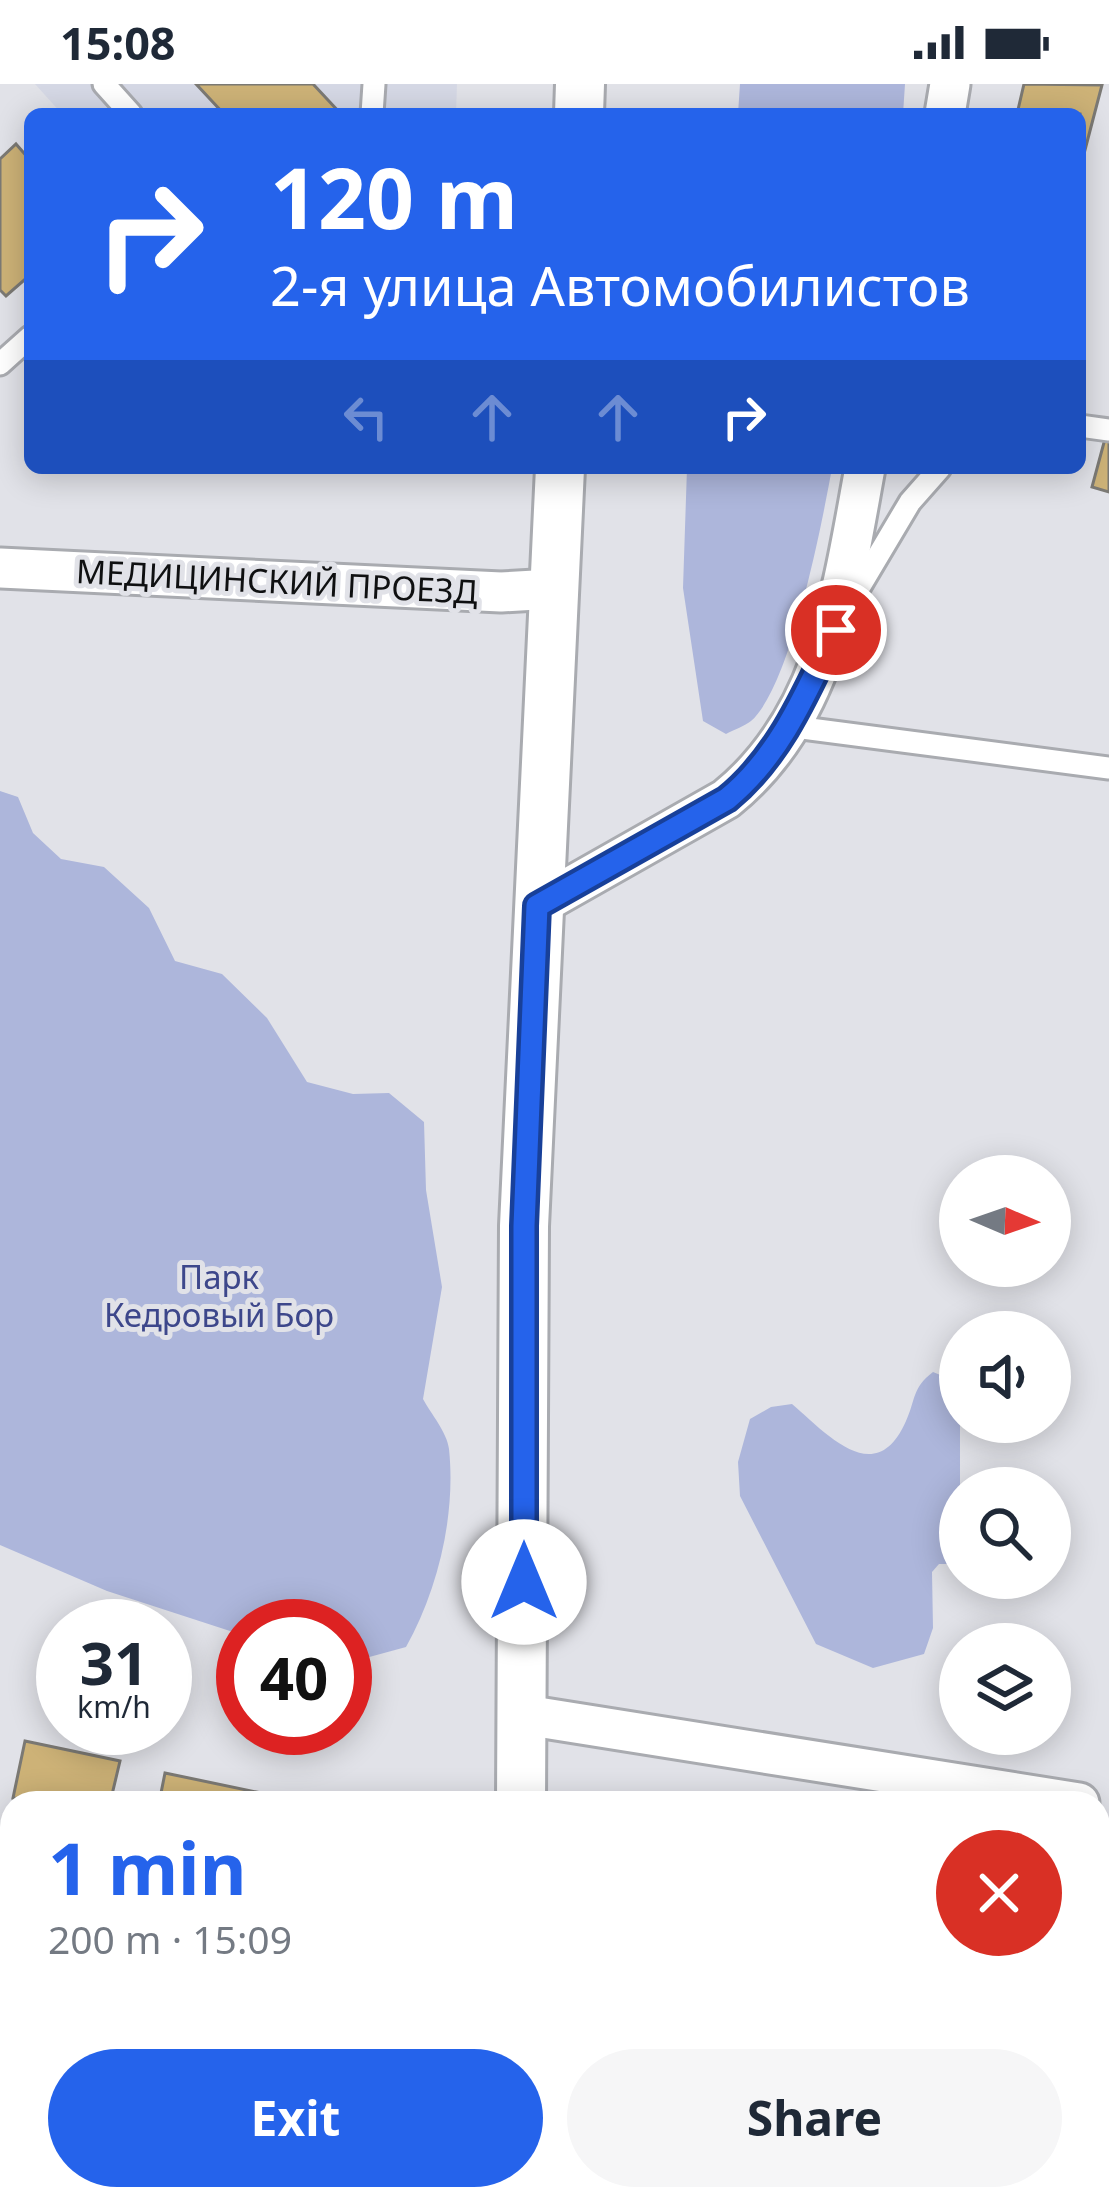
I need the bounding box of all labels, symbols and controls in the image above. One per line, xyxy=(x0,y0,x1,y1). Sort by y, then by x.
text: 15:08 xyxy=(60,12,176,73)
text: 120 m xyxy=(270,139,518,254)
icon: right xyxy=(72,156,228,312)
text: 2-я улица Автомобилистов xyxy=(270,248,970,322)
icon: left xyxy=(333,384,399,450)
icon: ahead xyxy=(459,384,525,450)
icon: ahead xyxy=(585,384,651,450)
icon: right xyxy=(711,384,777,450)
street label: МЕДИЦИНСКИЙ ПРОЕЗД xyxy=(75,548,479,614)
pin xyxy=(785,579,887,681)
icon: arrive xyxy=(803,597,869,663)
north arrow xyxy=(939,1155,1071,1287)
map controls xyxy=(939,1155,1071,1755)
park label: Парк Кедровый Бор xyxy=(104,1254,334,1337)
button: sound xyxy=(939,1311,1071,1443)
button: search xyxy=(939,1467,1071,1599)
position arrow xyxy=(461,1519,587,1645)
speed limit sign: 40 xyxy=(216,1599,372,1755)
text: 31 xyxy=(80,1621,148,1703)
button: layers xyxy=(939,1623,1071,1755)
text: km/h xyxy=(77,1686,151,1727)
text: 1 min xyxy=(48,1818,246,1916)
button: close xyxy=(936,1830,1062,1956)
text: 200 m · 15:09 xyxy=(48,1912,292,1965)
button: Exit xyxy=(48,2049,543,2187)
button: Share xyxy=(567,2049,1062,2187)

